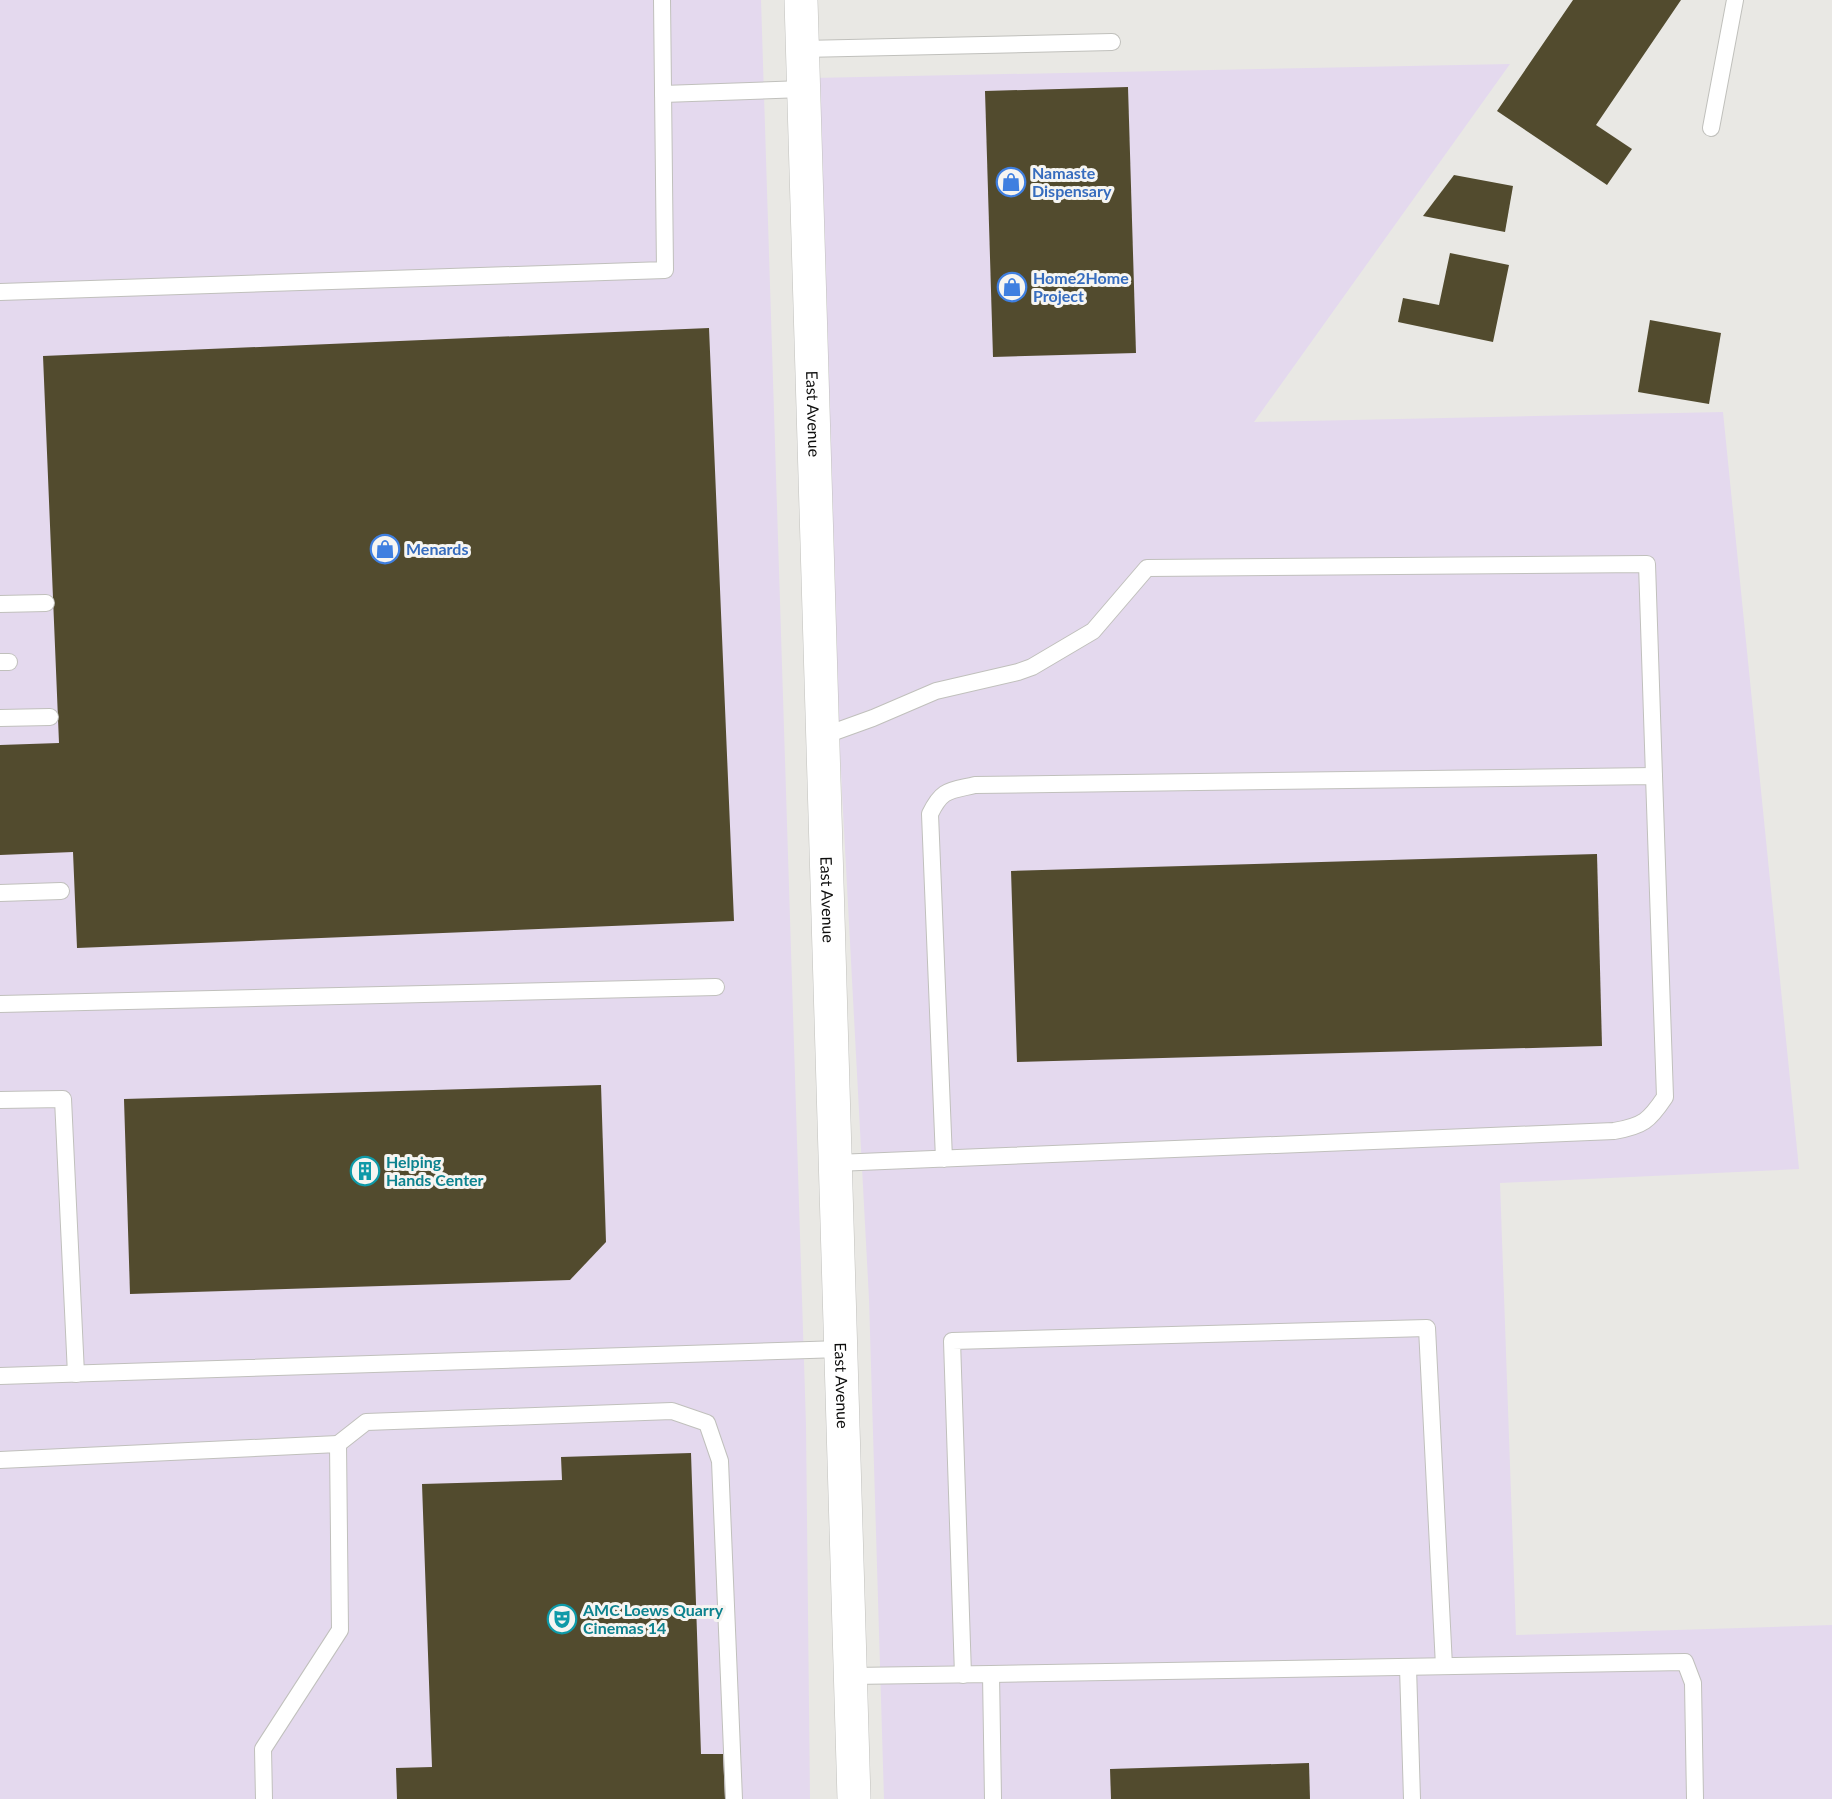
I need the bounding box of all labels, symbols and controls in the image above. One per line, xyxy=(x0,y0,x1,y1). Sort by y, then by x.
place label: Namaste Dispensary xyxy=(1032,163,1112,200)
shop icon: Namaste Dispensary xyxy=(995,166,1027,198)
place label: Home2Home Project xyxy=(1033,268,1129,305)
shop icon: Home2Home Project xyxy=(996,271,1028,303)
street label: East Avenue xyxy=(803,370,824,457)
shop icon: Menards xyxy=(369,533,401,565)
place label: Menards xyxy=(406,539,468,558)
street label: East Avenue xyxy=(817,856,839,943)
place label: Helping Hands Center xyxy=(386,1152,484,1189)
building icon: Helping Hands Center xyxy=(349,1155,381,1187)
street label: East Avenue xyxy=(832,1342,853,1429)
place label: AMC Loews Quarry Cinemas 14 xyxy=(582,1600,724,1637)
theatre icon: AMC Loews Quarry Cinemas 14 xyxy=(546,1603,578,1635)

